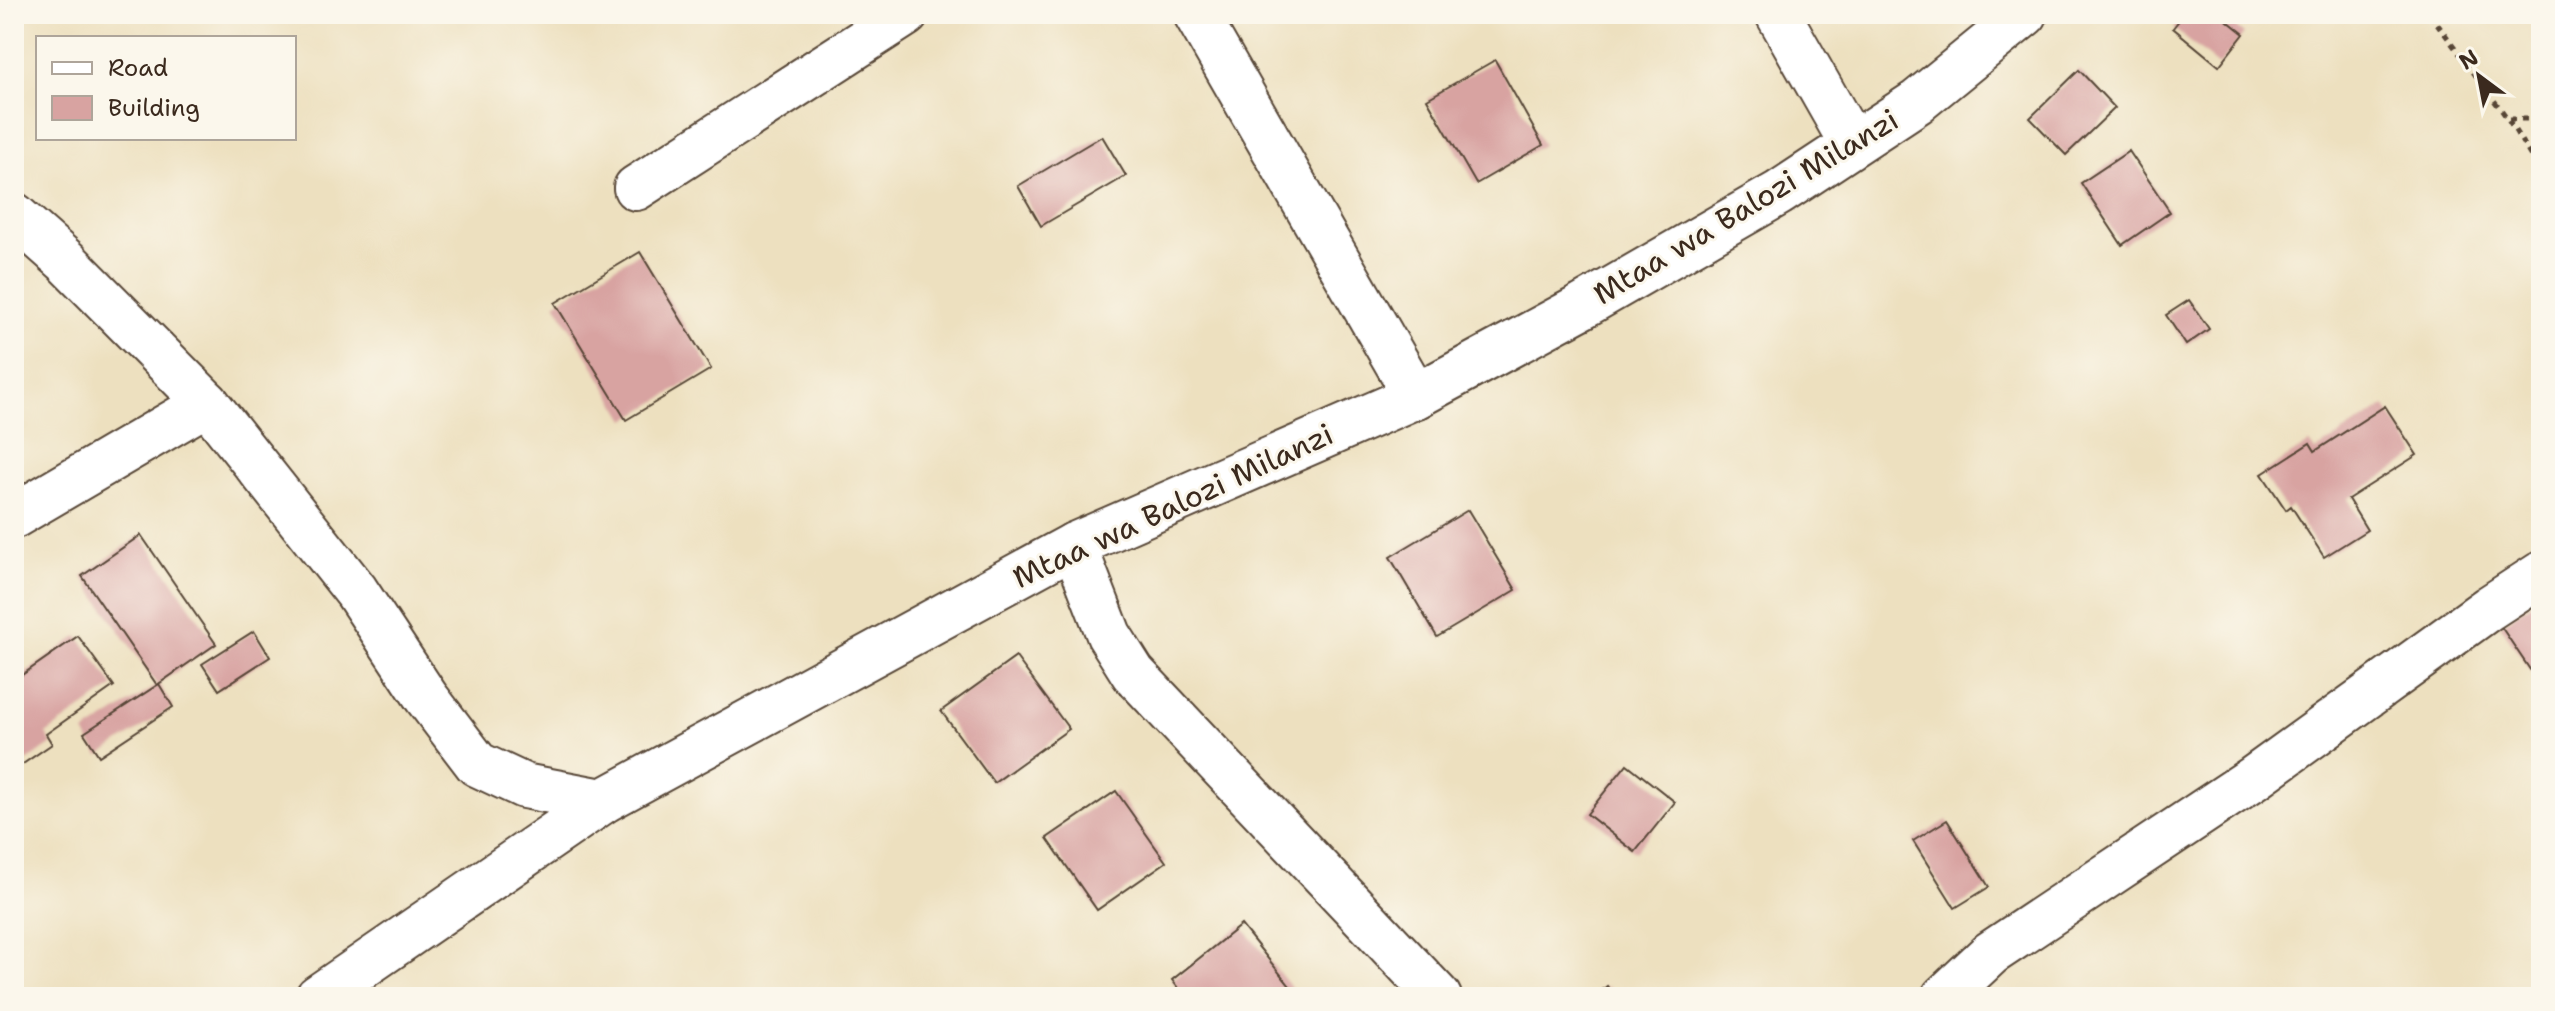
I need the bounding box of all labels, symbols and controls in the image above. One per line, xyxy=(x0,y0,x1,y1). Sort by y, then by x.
legend xyxy=(36,36,296,140)
north arrow xyxy=(2439,36,2519,116)
text: N xyxy=(2454,43,2484,76)
text: Road xyxy=(108,52,168,84)
text: Building xyxy=(108,92,200,124)
street label: Mtaa wa Balozi Milanzi xyxy=(1586,99,1906,314)
street label: Mtaa wa Balozi Milanzi xyxy=(1006,413,1340,598)

